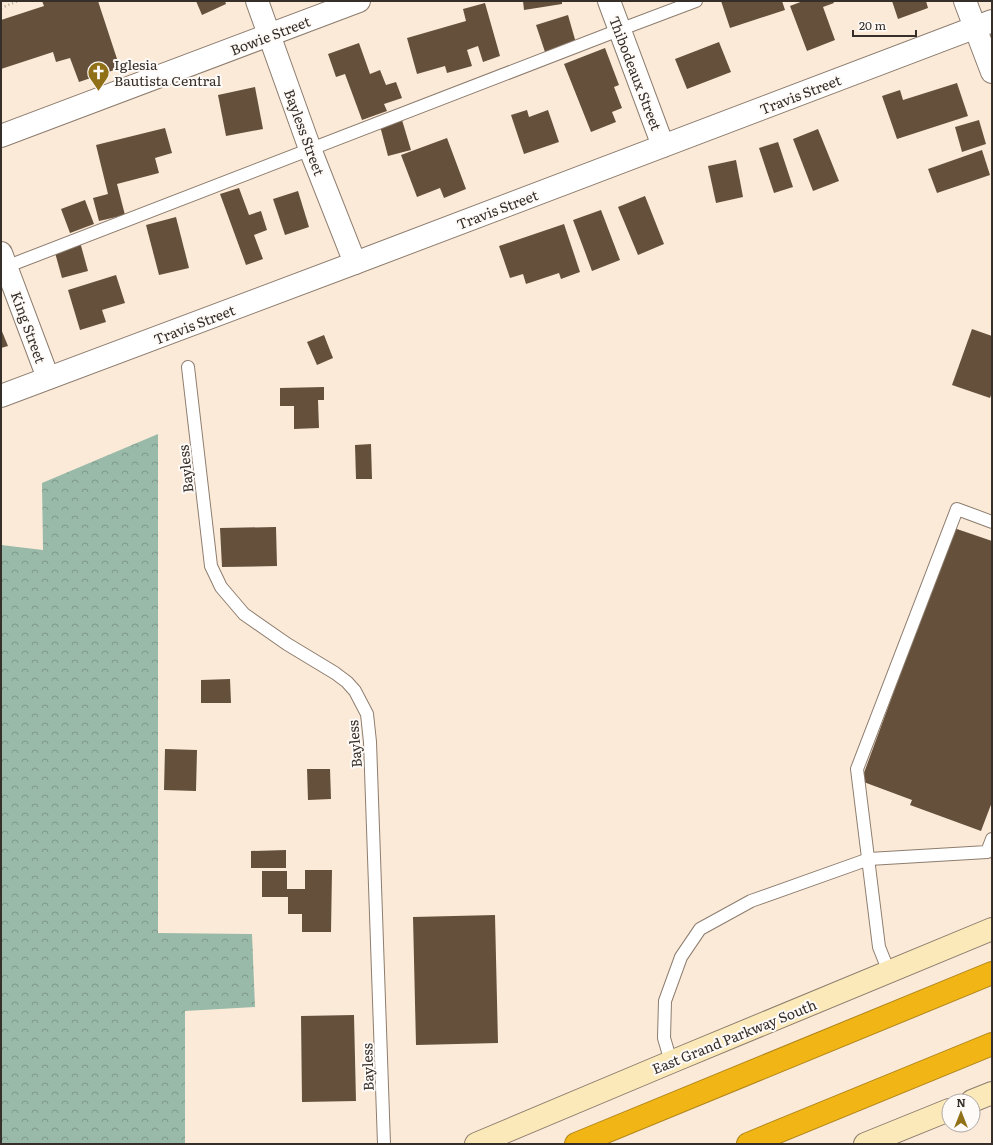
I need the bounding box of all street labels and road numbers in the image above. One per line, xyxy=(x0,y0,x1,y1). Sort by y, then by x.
street label: Bowie Street xyxy=(227,10,313,59)
street label: Thibodeaux Street xyxy=(605,13,667,133)
street label: Travis Street xyxy=(756,69,844,119)
street label: Bayless Street xyxy=(280,86,330,178)
street label: Travis Street xyxy=(453,184,541,234)
street label: King Street xyxy=(7,288,51,366)
street label: Travis Street xyxy=(150,299,238,349)
street label: Bayless xyxy=(173,444,197,494)
street label: Bayless xyxy=(342,719,366,769)
street label: East Grand Parkway South xyxy=(649,994,819,1078)
street label: Bayless xyxy=(356,1043,378,1091)

